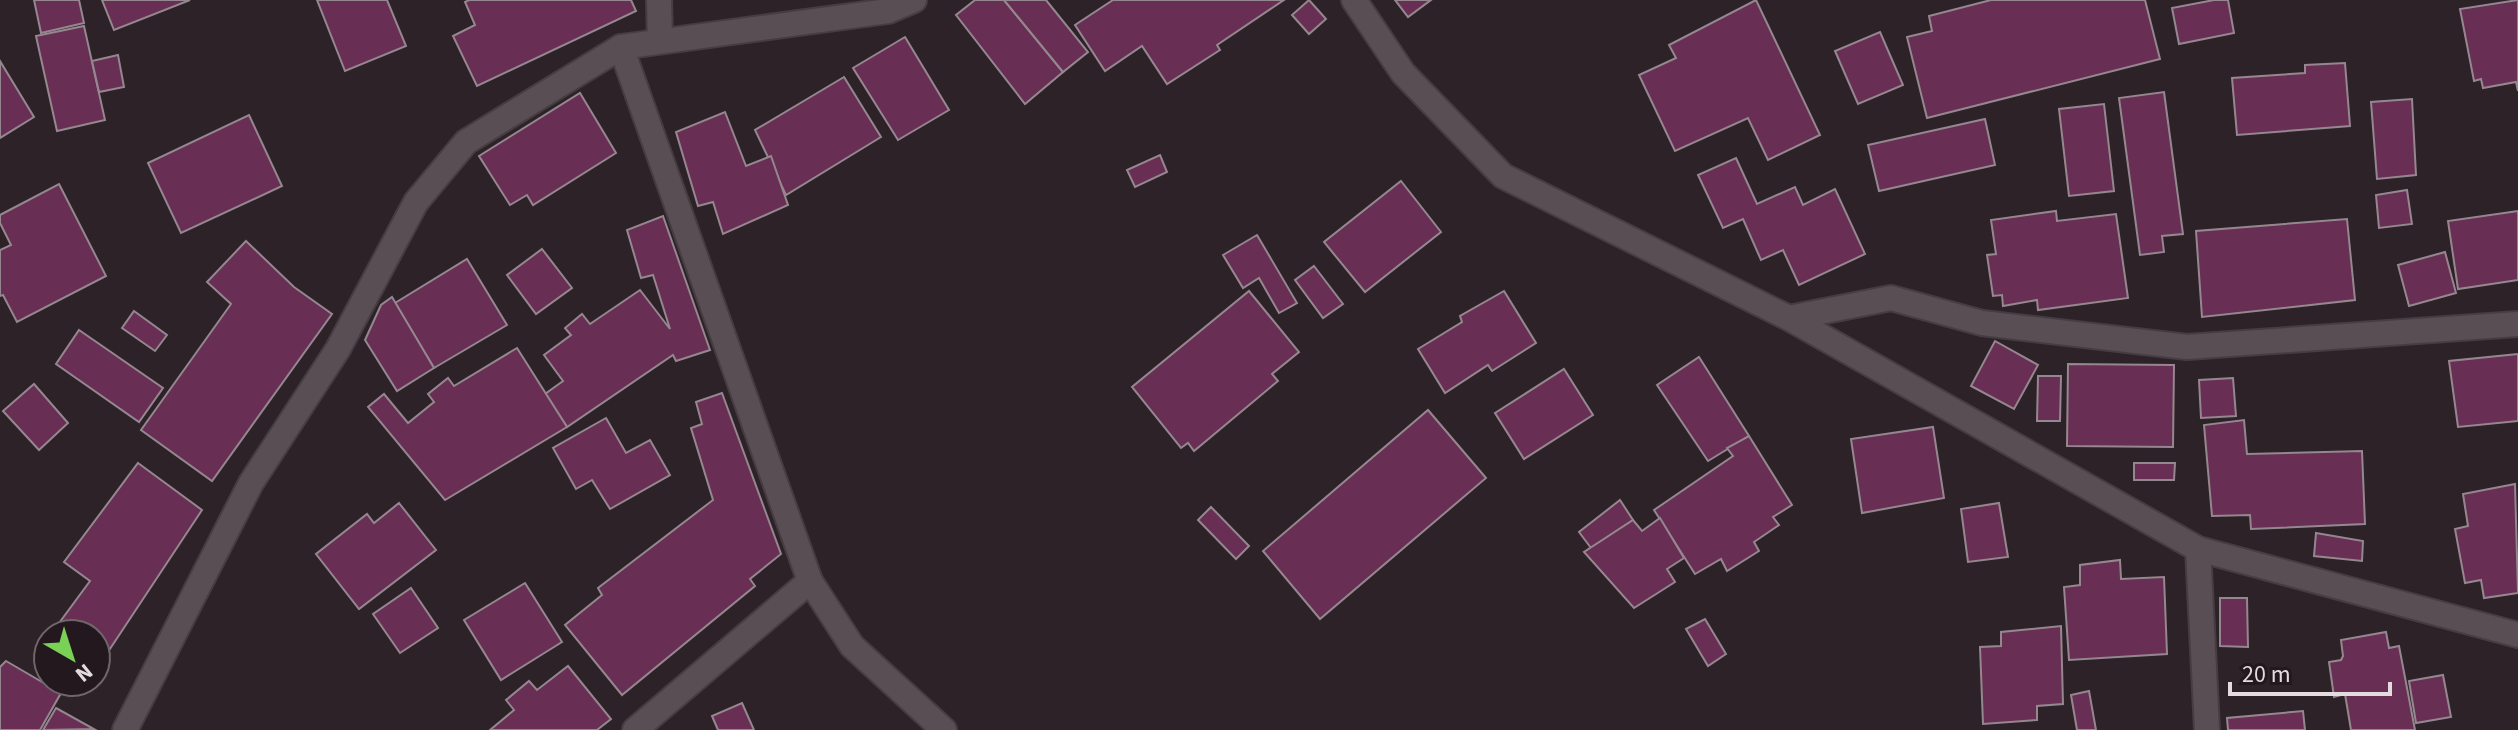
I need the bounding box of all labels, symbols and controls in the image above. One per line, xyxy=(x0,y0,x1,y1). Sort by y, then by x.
north arrow xyxy=(32,618,112,698)
scale bar xyxy=(2230,646,2390,696)
text: N xyxy=(68,656,100,690)
text: 20 m xyxy=(2242,657,2291,692)

